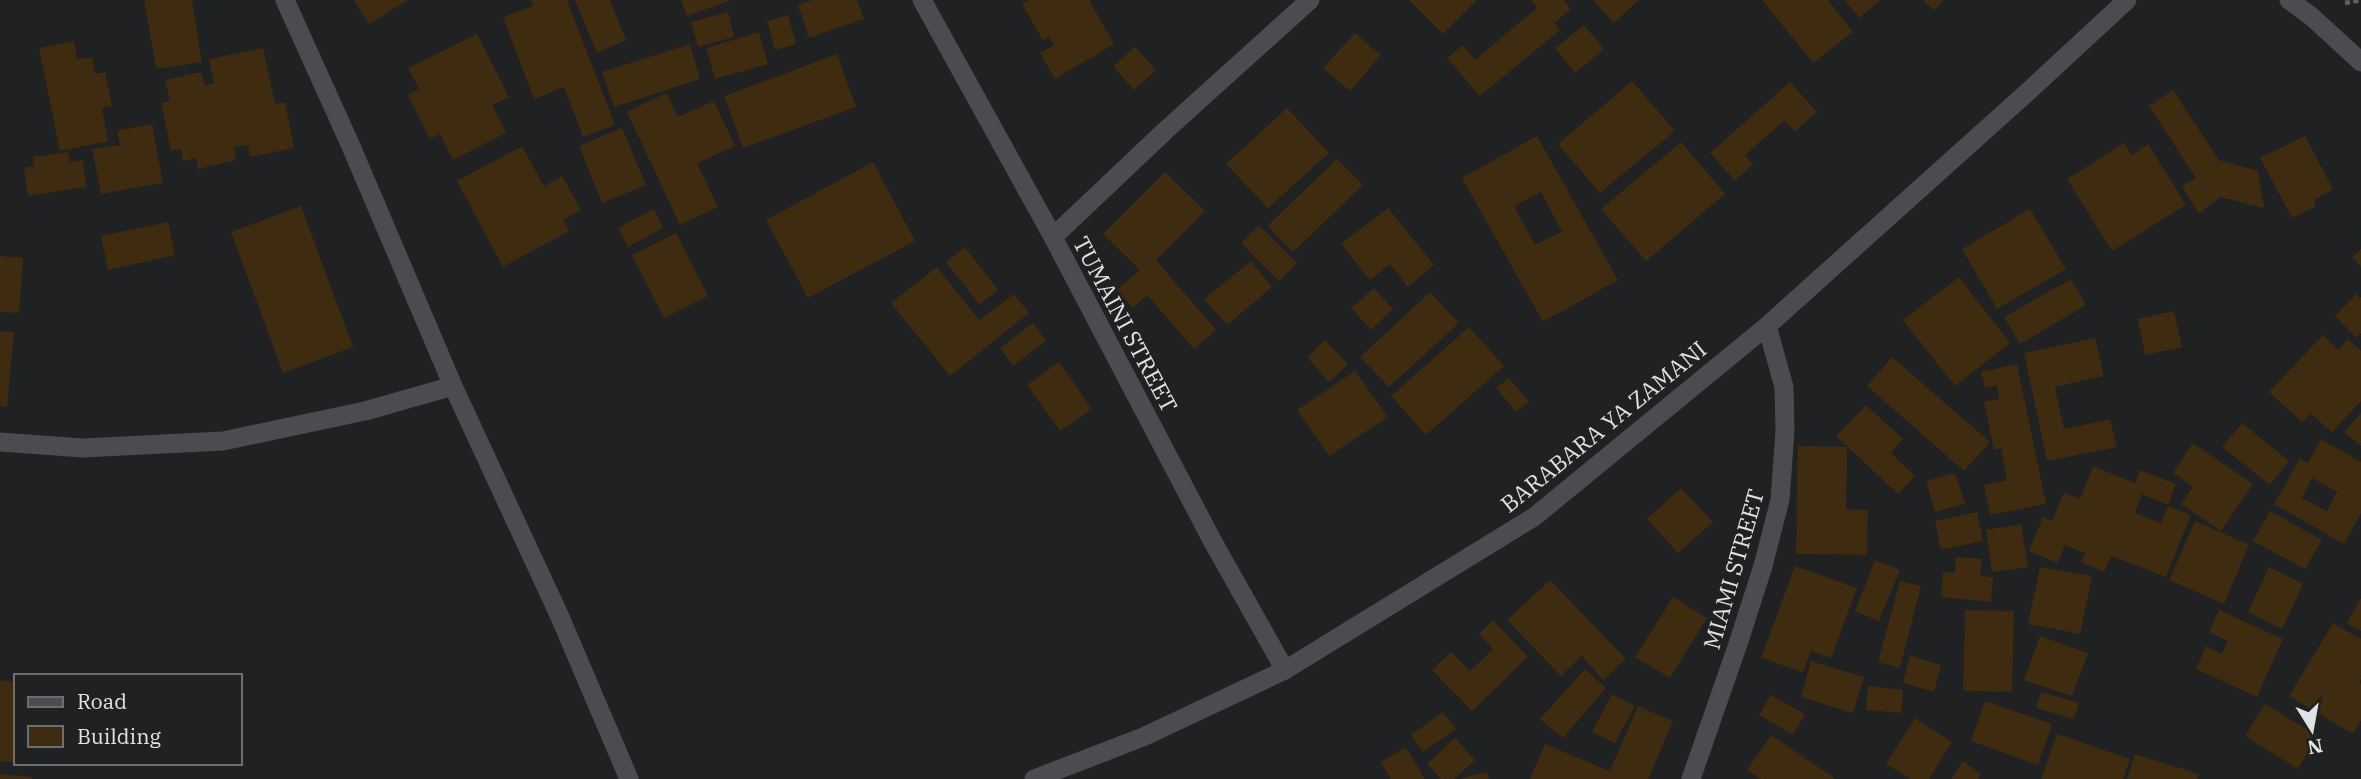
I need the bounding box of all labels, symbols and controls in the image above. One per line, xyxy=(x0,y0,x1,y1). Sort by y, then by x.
street label: TUMAINI STREET xyxy=(1067,231,1185,417)
street label: BARABARA YA ZAMANI xyxy=(1494,334,1712,518)
street label: MIAMI STREET xyxy=(1696,485,1770,653)
legend xyxy=(14,674,242,765)
text: Road xyxy=(77,687,127,715)
north arrow xyxy=(2277,695,2347,765)
text: Building xyxy=(77,722,162,750)
text: N xyxy=(2306,733,2325,760)

